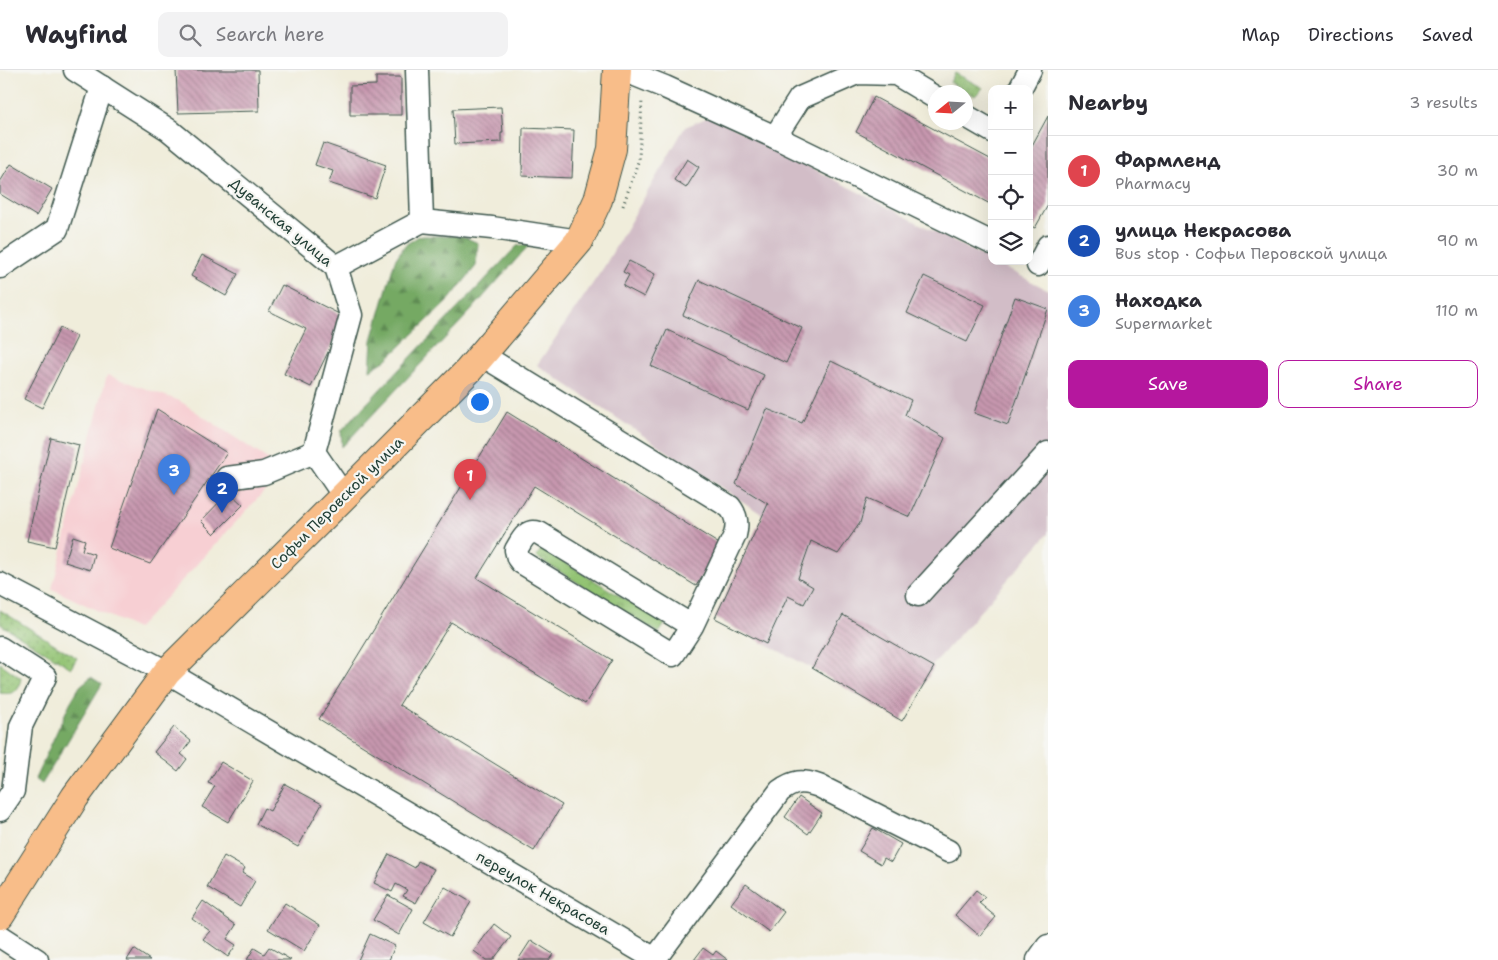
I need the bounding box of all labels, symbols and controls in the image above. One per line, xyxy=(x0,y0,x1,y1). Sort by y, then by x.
search box xyxy=(158,12,508,57)
text: Wayfind xyxy=(25,19,128,51)
icon: search xyxy=(176,21,204,49)
text: Search here xyxy=(216,22,324,47)
text: Map xyxy=(1242,23,1280,47)
text: Directions xyxy=(1308,23,1394,47)
text: Saved xyxy=(1422,23,1473,47)
north arrow xyxy=(928,85,973,130)
map controls xyxy=(988,85,1033,265)
button: + xyxy=(988,85,1033,130)
text: Nearby xyxy=(1068,89,1148,117)
text: 3 results xyxy=(1409,92,1478,113)
button: − xyxy=(988,130,1033,175)
text: Фармленд xyxy=(1115,148,1221,173)
text: 1 xyxy=(1080,160,1088,181)
text: 30 m xyxy=(1437,160,1478,181)
street label: Дуванская улица xyxy=(225,173,337,272)
text: Pharmacy xyxy=(1115,173,1191,194)
button: locate xyxy=(988,175,1033,220)
text: улица Некрасова xyxy=(1115,218,1291,243)
button: layers xyxy=(988,220,1033,265)
text: 2 xyxy=(1078,230,1090,251)
text: 90 m xyxy=(1437,230,1478,251)
text: Bus stop · Софьи Перовской улица xyxy=(1115,243,1387,264)
text: Находка xyxy=(1115,288,1202,313)
text: 3 xyxy=(1078,300,1090,321)
text: 110 m xyxy=(1435,300,1478,321)
text: Supermarket xyxy=(1115,313,1212,334)
button: Save xyxy=(1068,360,1268,408)
button: Share xyxy=(1278,360,1478,408)
your location xyxy=(467,389,493,415)
street label: Софьи Перовской улица xyxy=(266,432,408,574)
pin: 3 xyxy=(158,454,190,495)
pin: 1 xyxy=(454,459,486,500)
pin: 2 xyxy=(206,472,238,513)
street label: переулок Некрасова xyxy=(473,847,614,940)

